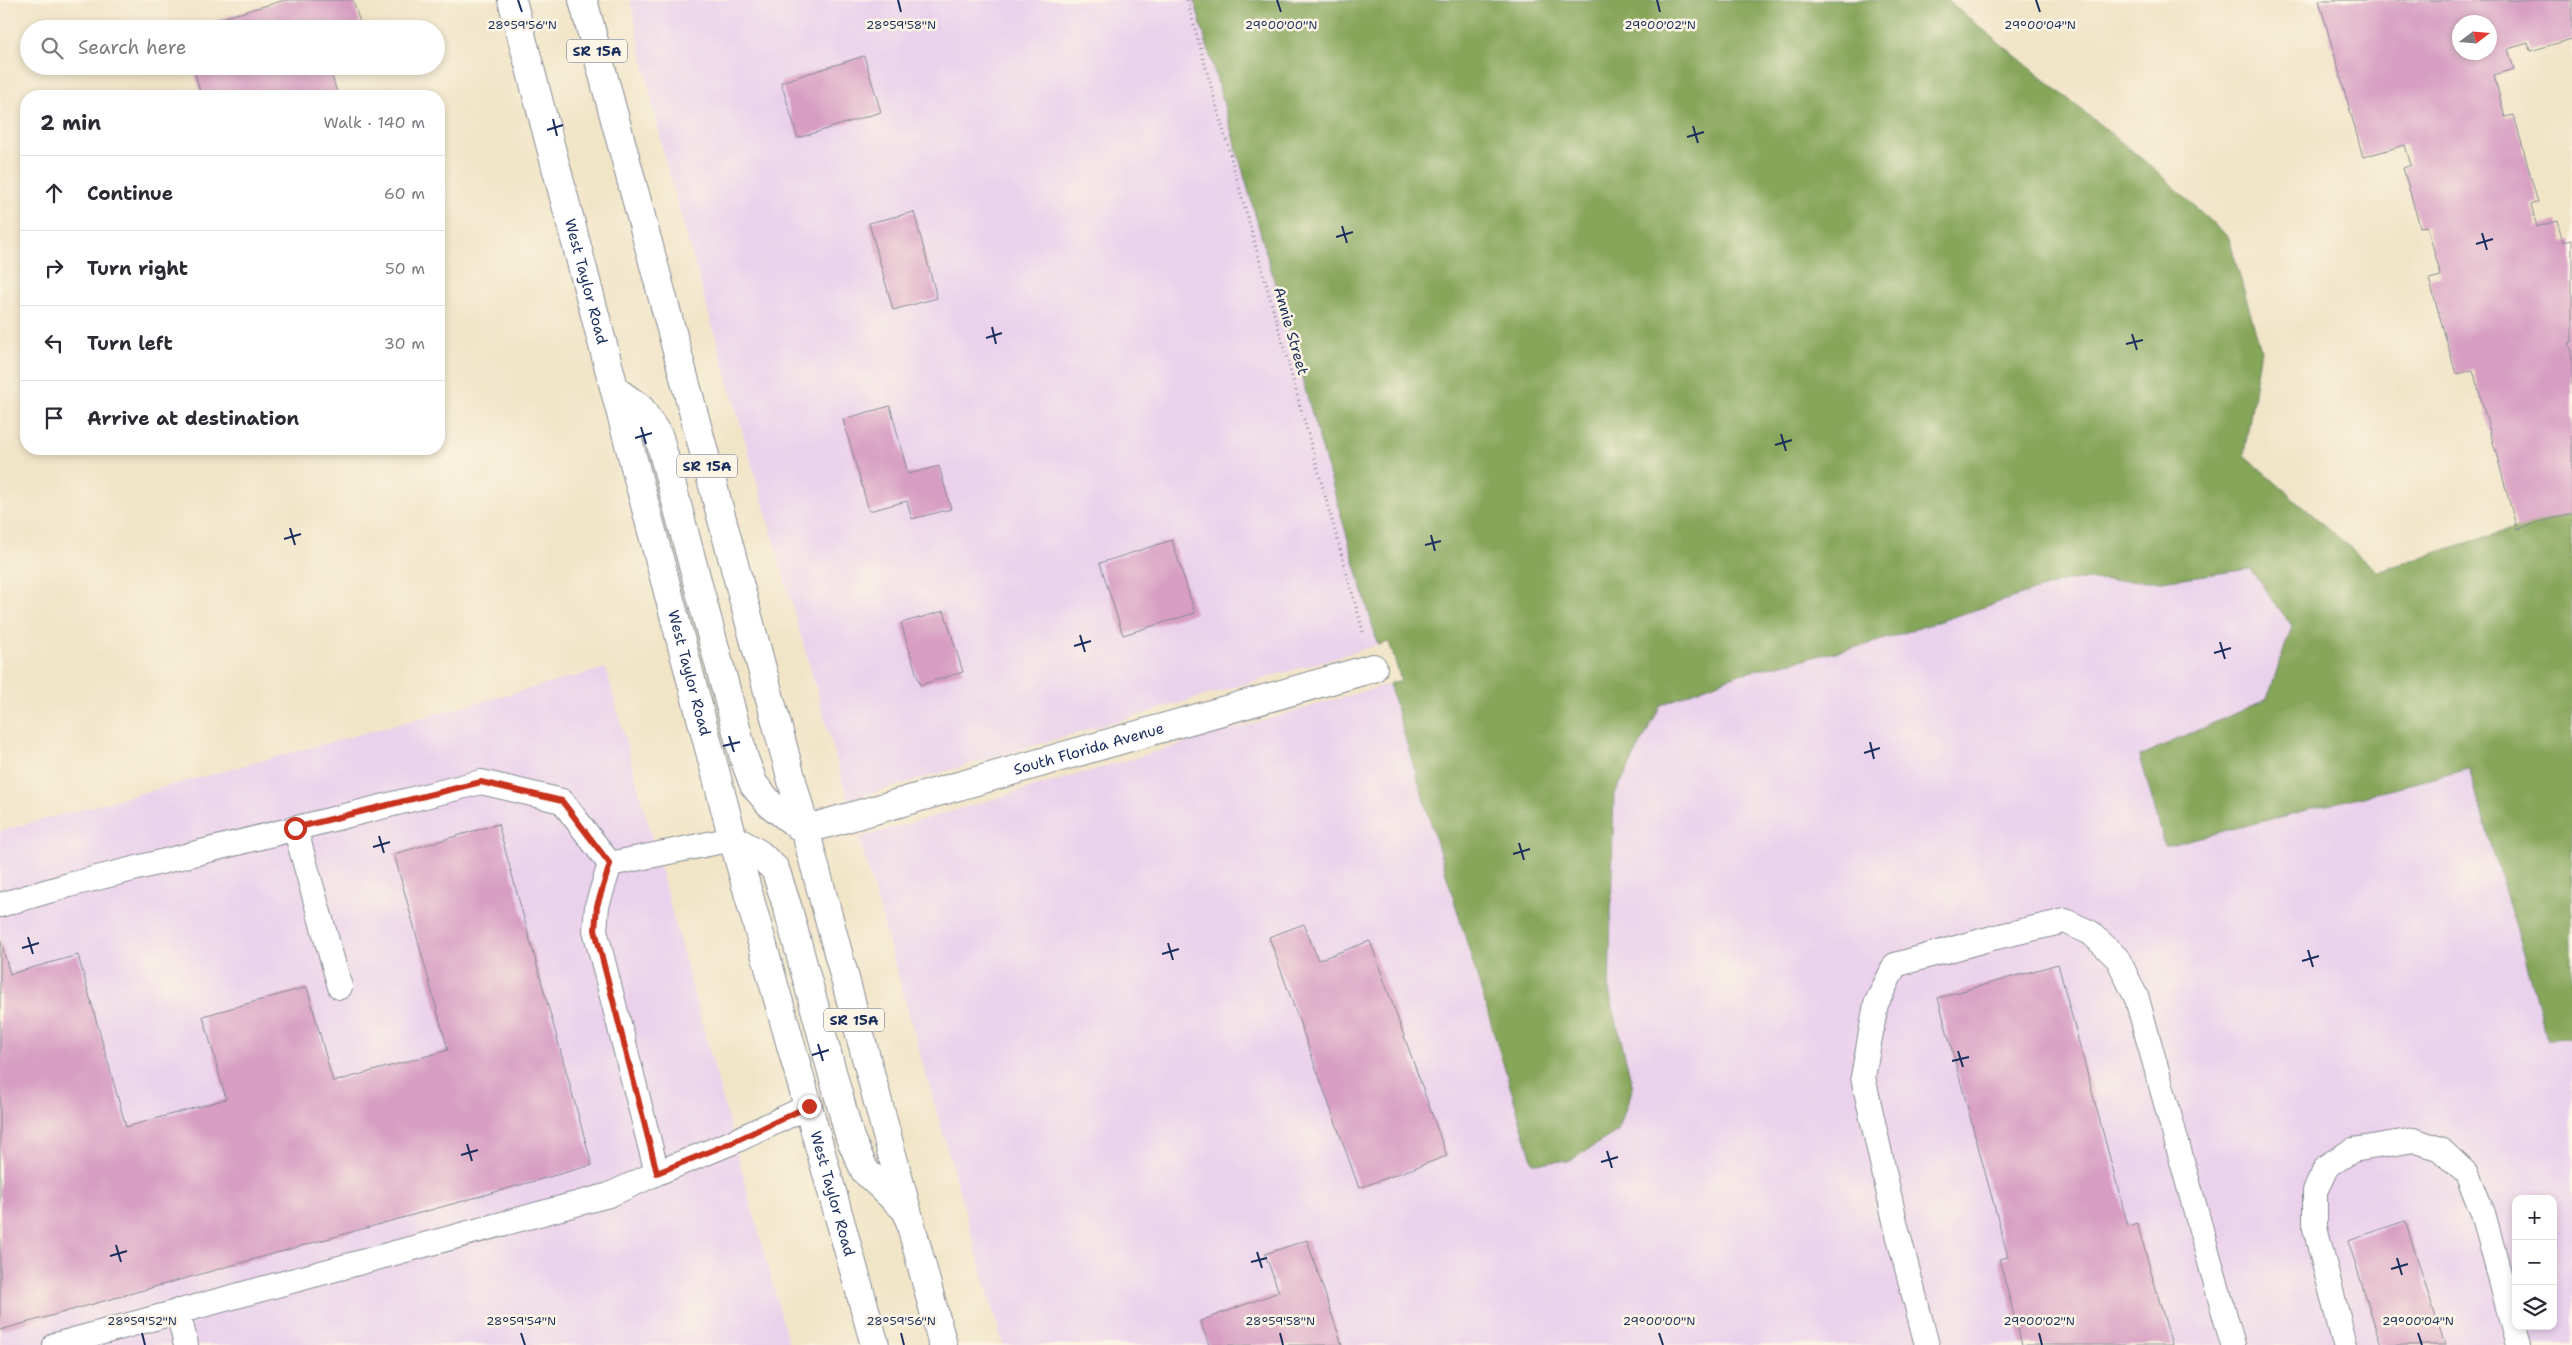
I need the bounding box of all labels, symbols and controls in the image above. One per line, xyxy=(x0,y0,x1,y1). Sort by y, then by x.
north arrow xyxy=(2452,15,2497,60)
text: 28°59'56"N xyxy=(487,17,557,33)
text: 28°59'58"N xyxy=(866,17,936,33)
text: 29°00'00"N xyxy=(1245,17,1317,33)
text: 29°00'02"N xyxy=(1624,17,1696,33)
text: 29°00'04"N xyxy=(2004,17,2076,33)
search box xyxy=(20,20,445,75)
icon: search xyxy=(38,34,66,62)
text: Search here xyxy=(78,35,187,60)
road number: SR 15A xyxy=(567,40,627,62)
text: 2 min xyxy=(40,109,101,137)
text: Walk · 140 m xyxy=(323,112,425,133)
icon: ahead xyxy=(40,179,68,207)
text: Continue xyxy=(87,181,173,206)
text: 60 m xyxy=(384,183,425,204)
street label: West Taylor Road xyxy=(560,216,612,347)
icon: right xyxy=(40,254,68,282)
text: Turn right xyxy=(87,256,188,281)
text: 50 m xyxy=(385,258,425,279)
street label: Annie Street xyxy=(1269,285,1313,377)
icon: left xyxy=(40,329,68,357)
text: Turn left xyxy=(87,331,173,356)
text: 30 m xyxy=(384,333,425,354)
icon: arrive xyxy=(40,404,68,432)
text: Arrive at destination xyxy=(87,406,299,431)
road number: SR 15A xyxy=(677,454,737,478)
street label: West Taylor Road xyxy=(663,608,716,739)
street label: South Florida Avenue xyxy=(1011,718,1166,780)
route start xyxy=(284,817,307,840)
road number: SR 15A xyxy=(824,1008,884,1032)
route end xyxy=(798,1095,821,1118)
street label: West Taylor Road xyxy=(805,1129,860,1259)
map controls xyxy=(2512,1195,2557,1330)
button: + xyxy=(2512,1195,2557,1240)
button: − xyxy=(2512,1240,2557,1285)
button: layers xyxy=(2512,1285,2557,1330)
text: 28°59'52"N xyxy=(107,1313,177,1329)
text: 28°59'54"N xyxy=(486,1313,556,1329)
text: 28°59'56"N xyxy=(866,1313,936,1329)
text: 28°59'58"N xyxy=(1245,1313,1315,1329)
text: 29°00'00"N xyxy=(1623,1313,1695,1329)
text: 29°00'02"N xyxy=(2003,1313,2075,1329)
text: 29°00'04"N xyxy=(2382,1313,2454,1329)

